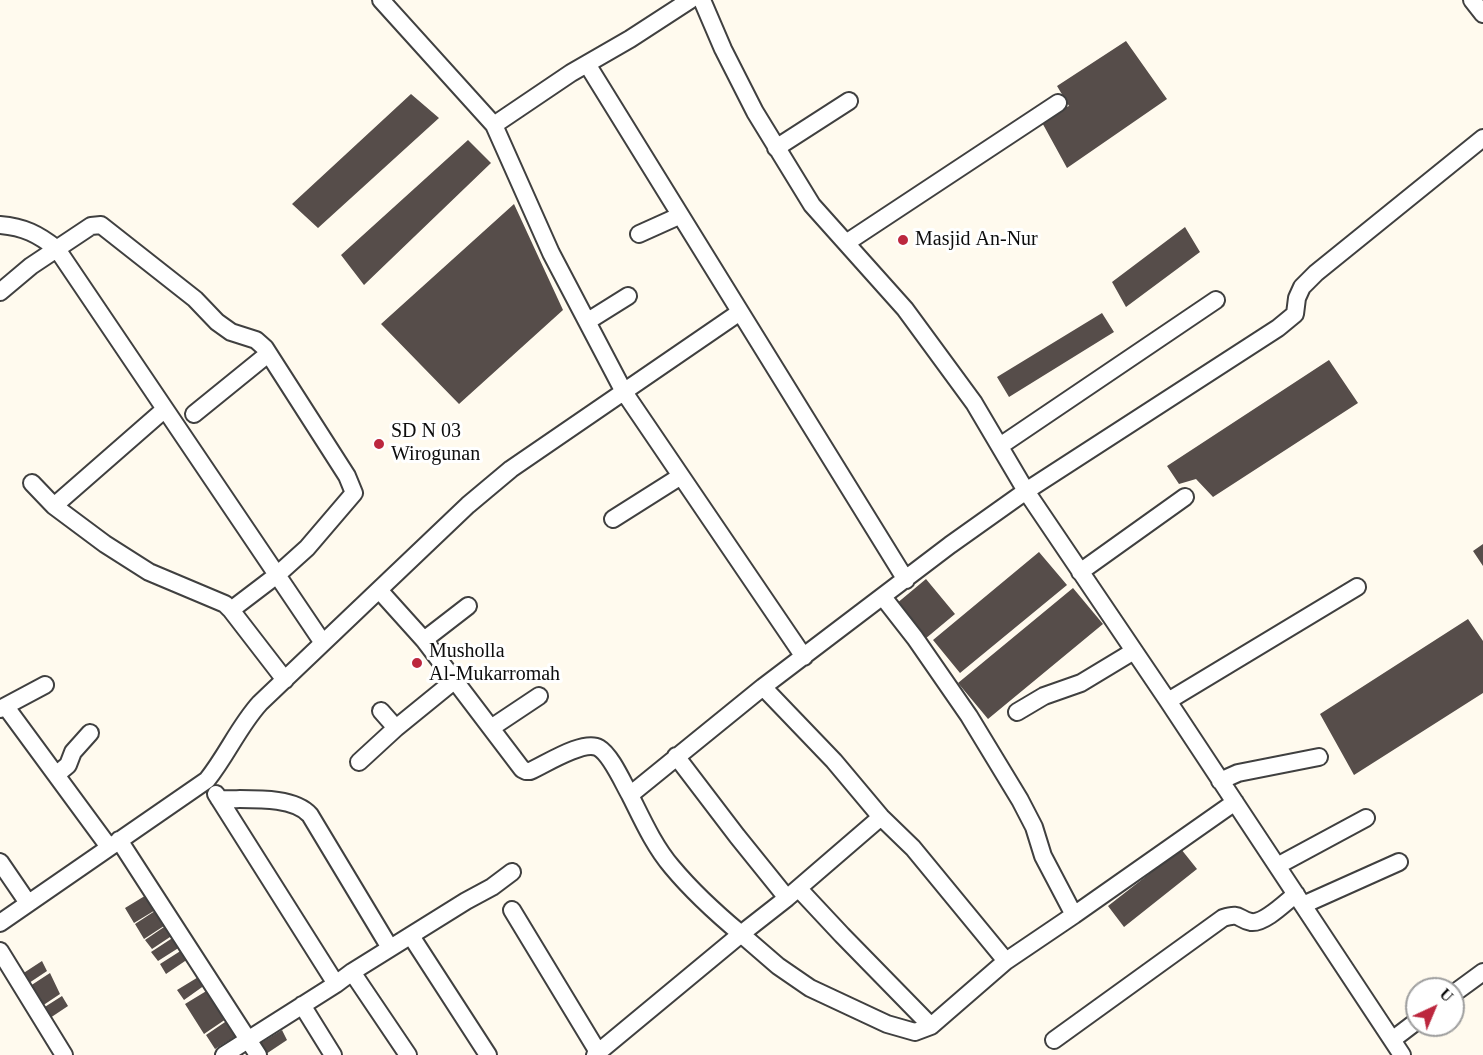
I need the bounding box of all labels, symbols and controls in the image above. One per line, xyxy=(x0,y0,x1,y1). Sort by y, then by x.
place label: Masjid An-Nur xyxy=(915,228,1038,252)
marker: Masjid An-Nur xyxy=(896,233,910,247)
place label: SD N 03 Wirogunan xyxy=(391,420,480,467)
marker: SD N 03 Wirogunan xyxy=(372,437,386,451)
place label: Musholla Al-Mukarromah xyxy=(429,640,560,687)
marker: Musholla Al-Mukarromah xyxy=(410,656,424,670)
north arrow xyxy=(1405,977,1465,1037)
text: U xyxy=(1436,985,1457,1005)

